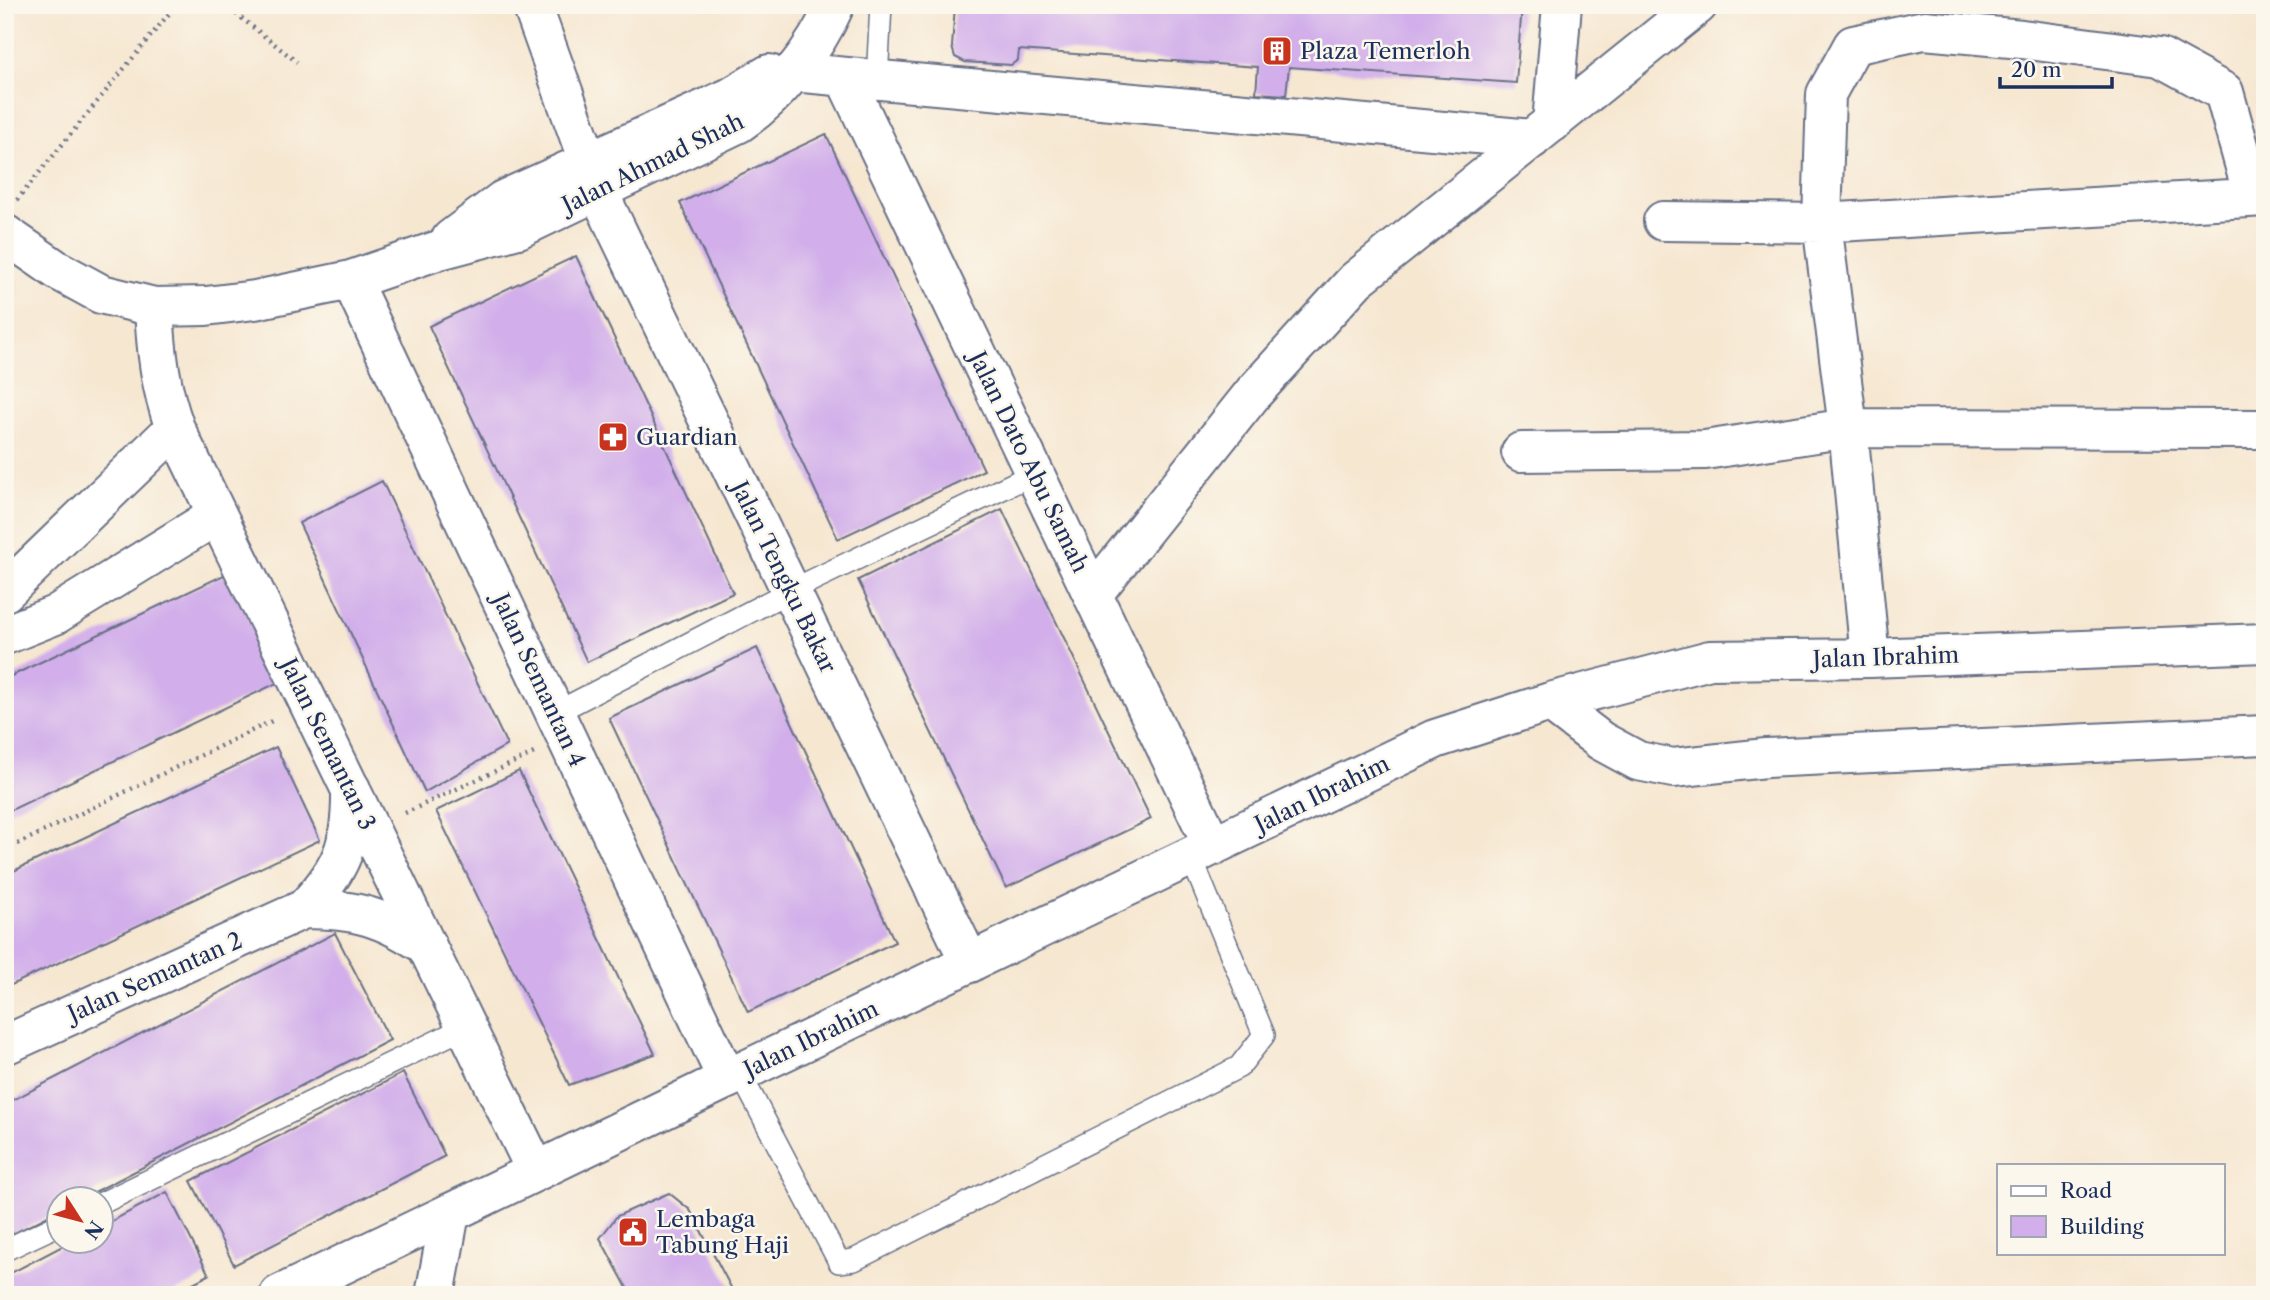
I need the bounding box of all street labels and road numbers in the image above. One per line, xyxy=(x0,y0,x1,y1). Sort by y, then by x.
street label: Jalan Ahmad Shah xyxy=(555,107,748,220)
street label: Jalan Dato Abu Samah xyxy=(962,344,1095,577)
street label: Jalan Tengku Bakar xyxy=(724,474,843,678)
street label: Jalan Semantan 4 xyxy=(485,586,591,771)
street label: Jalan Ibrahim xyxy=(1809,640,1960,674)
street label: Jalan Semantan 3 xyxy=(273,651,382,834)
street label: Jalan Ibrahim xyxy=(1247,749,1394,840)
street label: Jalan Semantan 2 xyxy=(61,926,247,1029)
street label: Jalan Ibrahim xyxy=(736,994,883,1085)

